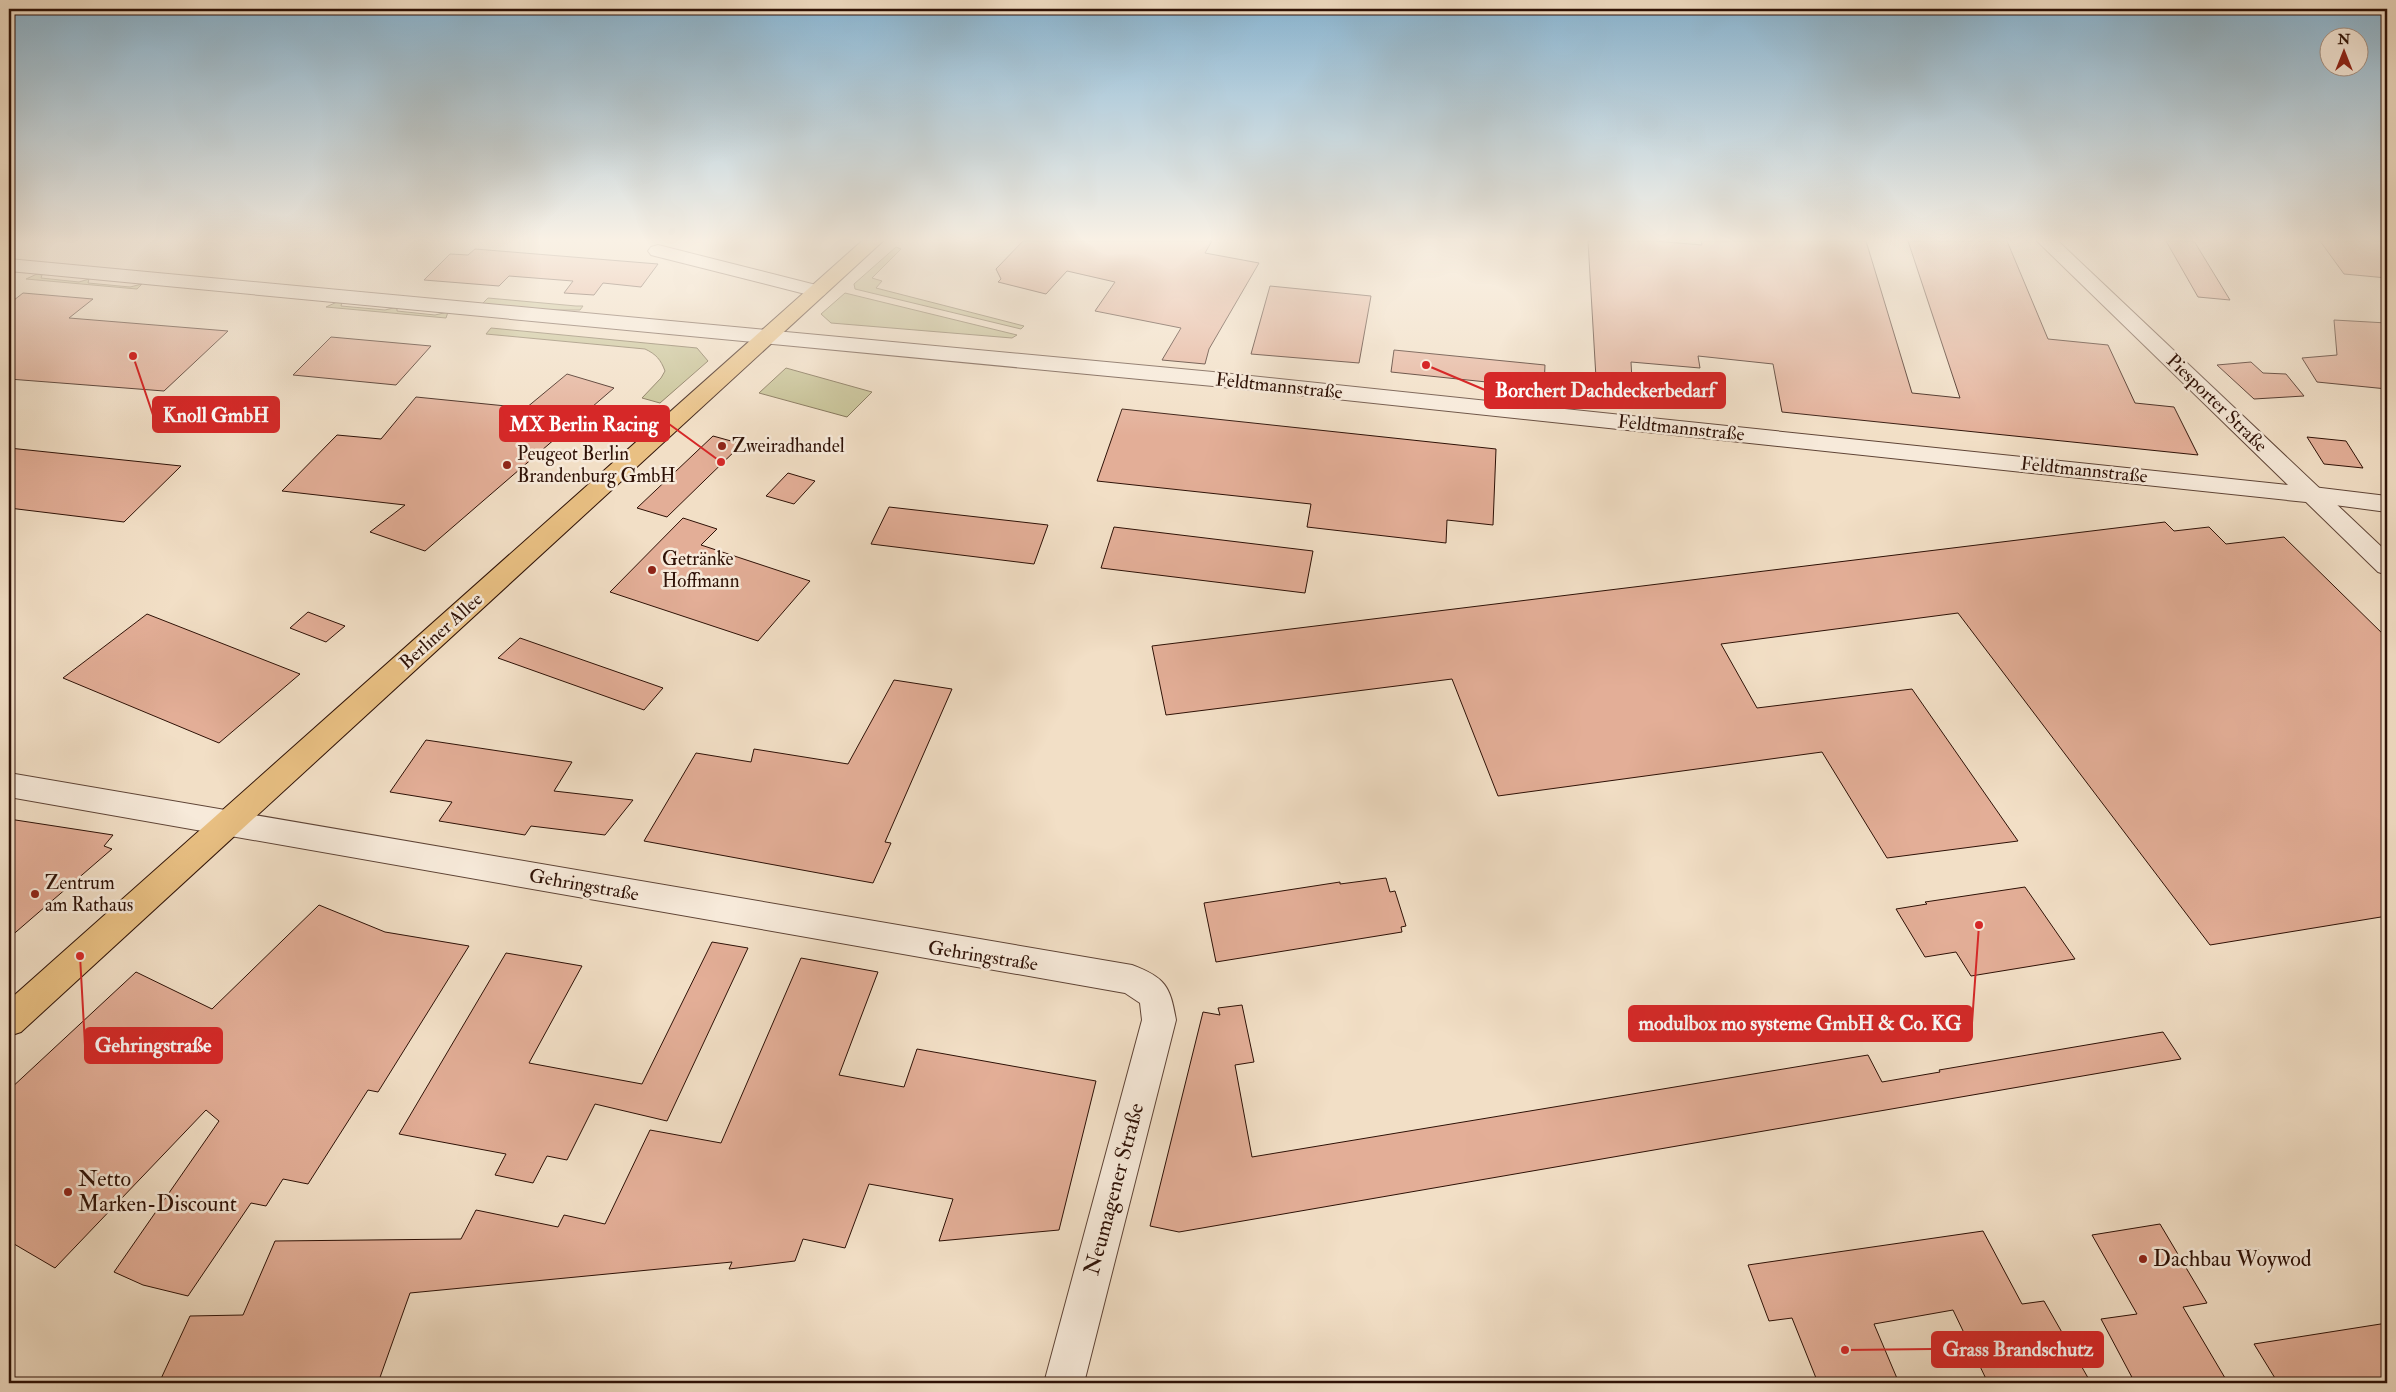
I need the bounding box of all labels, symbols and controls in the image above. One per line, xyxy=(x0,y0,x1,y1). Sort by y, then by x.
north arrow xyxy=(2318,28,2368,78)
text: N xyxy=(2337,31,2351,48)
street label: Piesporter Straße xyxy=(2161,349,2273,458)
street label: Feldtmannstraße xyxy=(1214,367,1344,405)
callout: Borchert Dachdeckerbedarf xyxy=(1485,373,1725,408)
text: Borchert Dachdeckerbedarf xyxy=(1495,378,1718,403)
callout: Knoll GmbH xyxy=(153,397,279,432)
text: Knoll GmbH xyxy=(163,403,269,428)
callout: MX Berlin Racing xyxy=(500,406,669,441)
street label: Feldtmannstraße xyxy=(1616,409,1746,447)
text: MX Berlin Racing xyxy=(509,412,660,438)
place label: Zweiradhandel xyxy=(732,434,845,458)
marker: Zweiradhandel xyxy=(716,440,728,452)
place label: Peugeot Berlin Brandenburg GmbH xyxy=(517,442,676,488)
street label: Feldtmannstraße xyxy=(2019,451,2149,489)
marker: Peugeot Berlin Brandenburg GmbH xyxy=(501,459,513,471)
place label: Getränke Hoffmann xyxy=(662,547,740,593)
marker: Getränke Hoffmann xyxy=(646,564,658,576)
street label: Berliner Allee xyxy=(394,587,488,675)
street label: Gehringstraße xyxy=(527,864,641,906)
place label: Zentrum am Rathaus xyxy=(45,871,133,917)
marker: Zentrum am Rathaus xyxy=(29,888,41,900)
street label: Gehringstraße xyxy=(926,935,1040,977)
callout: modulbox mo systeme GmbH & Co. KG xyxy=(1629,1006,1972,1041)
text: modulbox mo systeme GmbH & Co. KG xyxy=(1638,1011,1962,1037)
callout: Gehringstraße xyxy=(85,1028,222,1063)
text: Gehringstraße xyxy=(95,1033,212,1059)
street label: Neumagener Straße xyxy=(1078,1100,1150,1278)
place label: Netto Marken-Discount xyxy=(78,1165,237,1218)
marker: Netto Marken-Discount xyxy=(62,1186,74,1198)
place label: Dachbau Woywod xyxy=(2153,1245,2312,1273)
marker: Dachbau Woywod xyxy=(2137,1253,2149,1265)
callout: Grass Brandschutz xyxy=(1932,1332,2103,1367)
text: Grass Brandschutz xyxy=(1943,1337,2094,1362)

